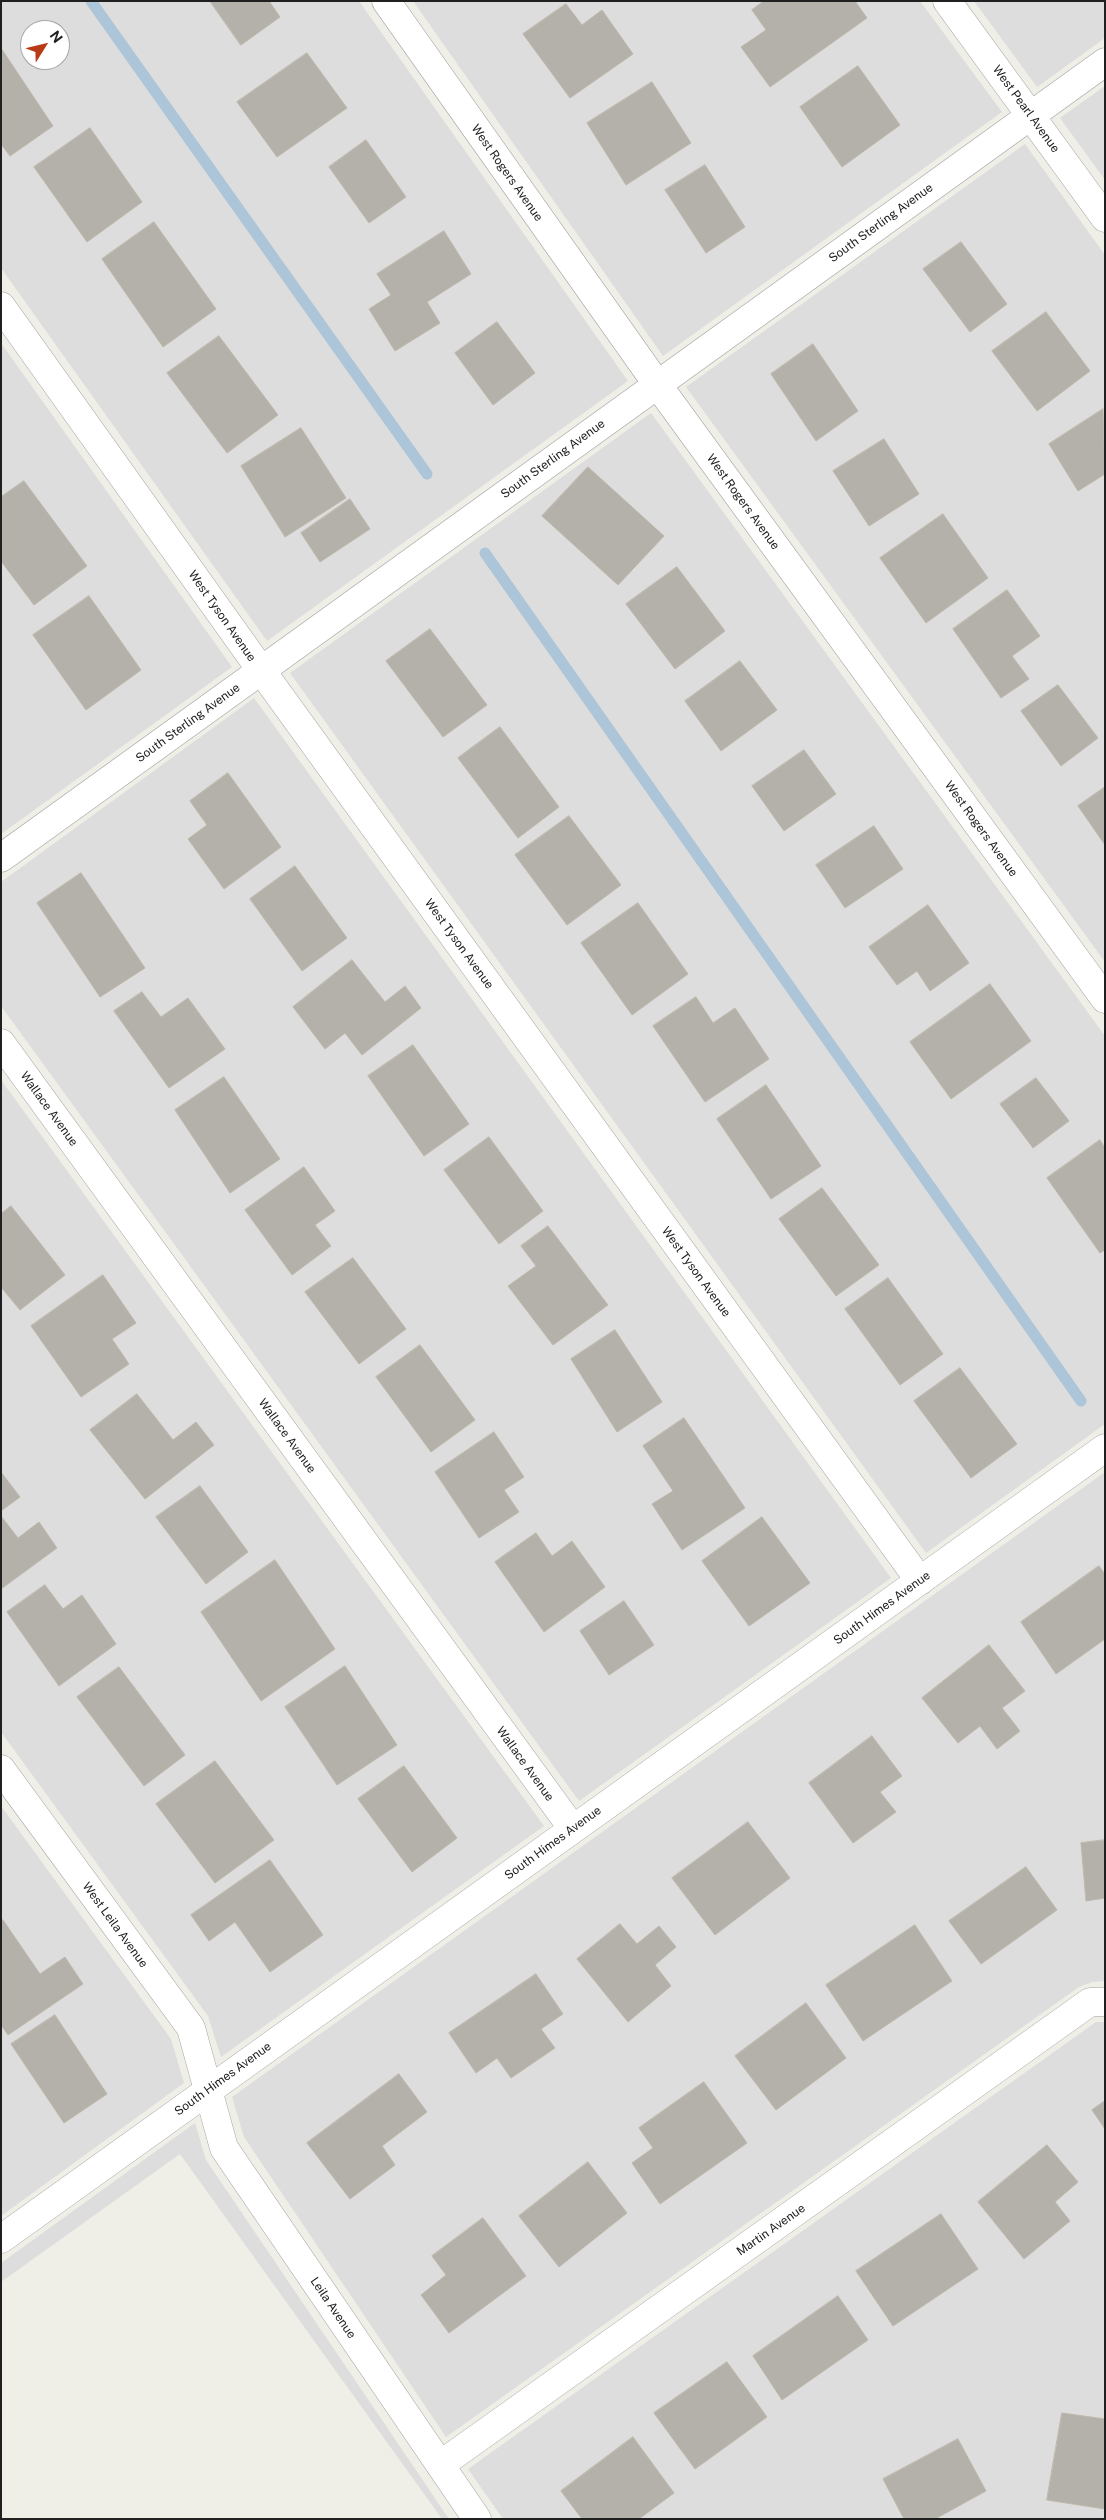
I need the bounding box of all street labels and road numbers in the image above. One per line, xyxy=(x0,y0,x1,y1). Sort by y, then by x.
street label: West Pearl Avenue xyxy=(989,62,1063,156)
street label: West Rogers Avenue xyxy=(468,122,546,224)
street label: South Sterling Avenue xyxy=(826,180,936,266)
street label: South Sterling Avenue xyxy=(498,416,608,502)
street label: West Rogers Avenue xyxy=(703,451,783,553)
street label: West Tyson Avenue xyxy=(185,568,259,664)
street label: South Sterling Avenue xyxy=(133,680,243,766)
street label: West Rogers Avenue xyxy=(941,778,1021,880)
street label: West Tyson Avenue xyxy=(421,896,497,992)
street label: Wallace Avenue xyxy=(17,1069,81,1149)
street label: West Tyson Avenue xyxy=(658,1224,734,1320)
street label: Wallace Avenue xyxy=(255,1396,319,1476)
street label: South Himes Avenue xyxy=(831,1568,933,1648)
street label: Wallace Avenue xyxy=(493,1724,557,1804)
street label: South Himes Avenue xyxy=(502,1803,604,1883)
street label: West Leila Avenue xyxy=(79,1879,151,1971)
street label: South Himes Avenue xyxy=(172,2039,274,2119)
street label: Martin Avenue xyxy=(734,2201,808,2259)
street label: Leila Avenue xyxy=(307,2275,359,2341)

